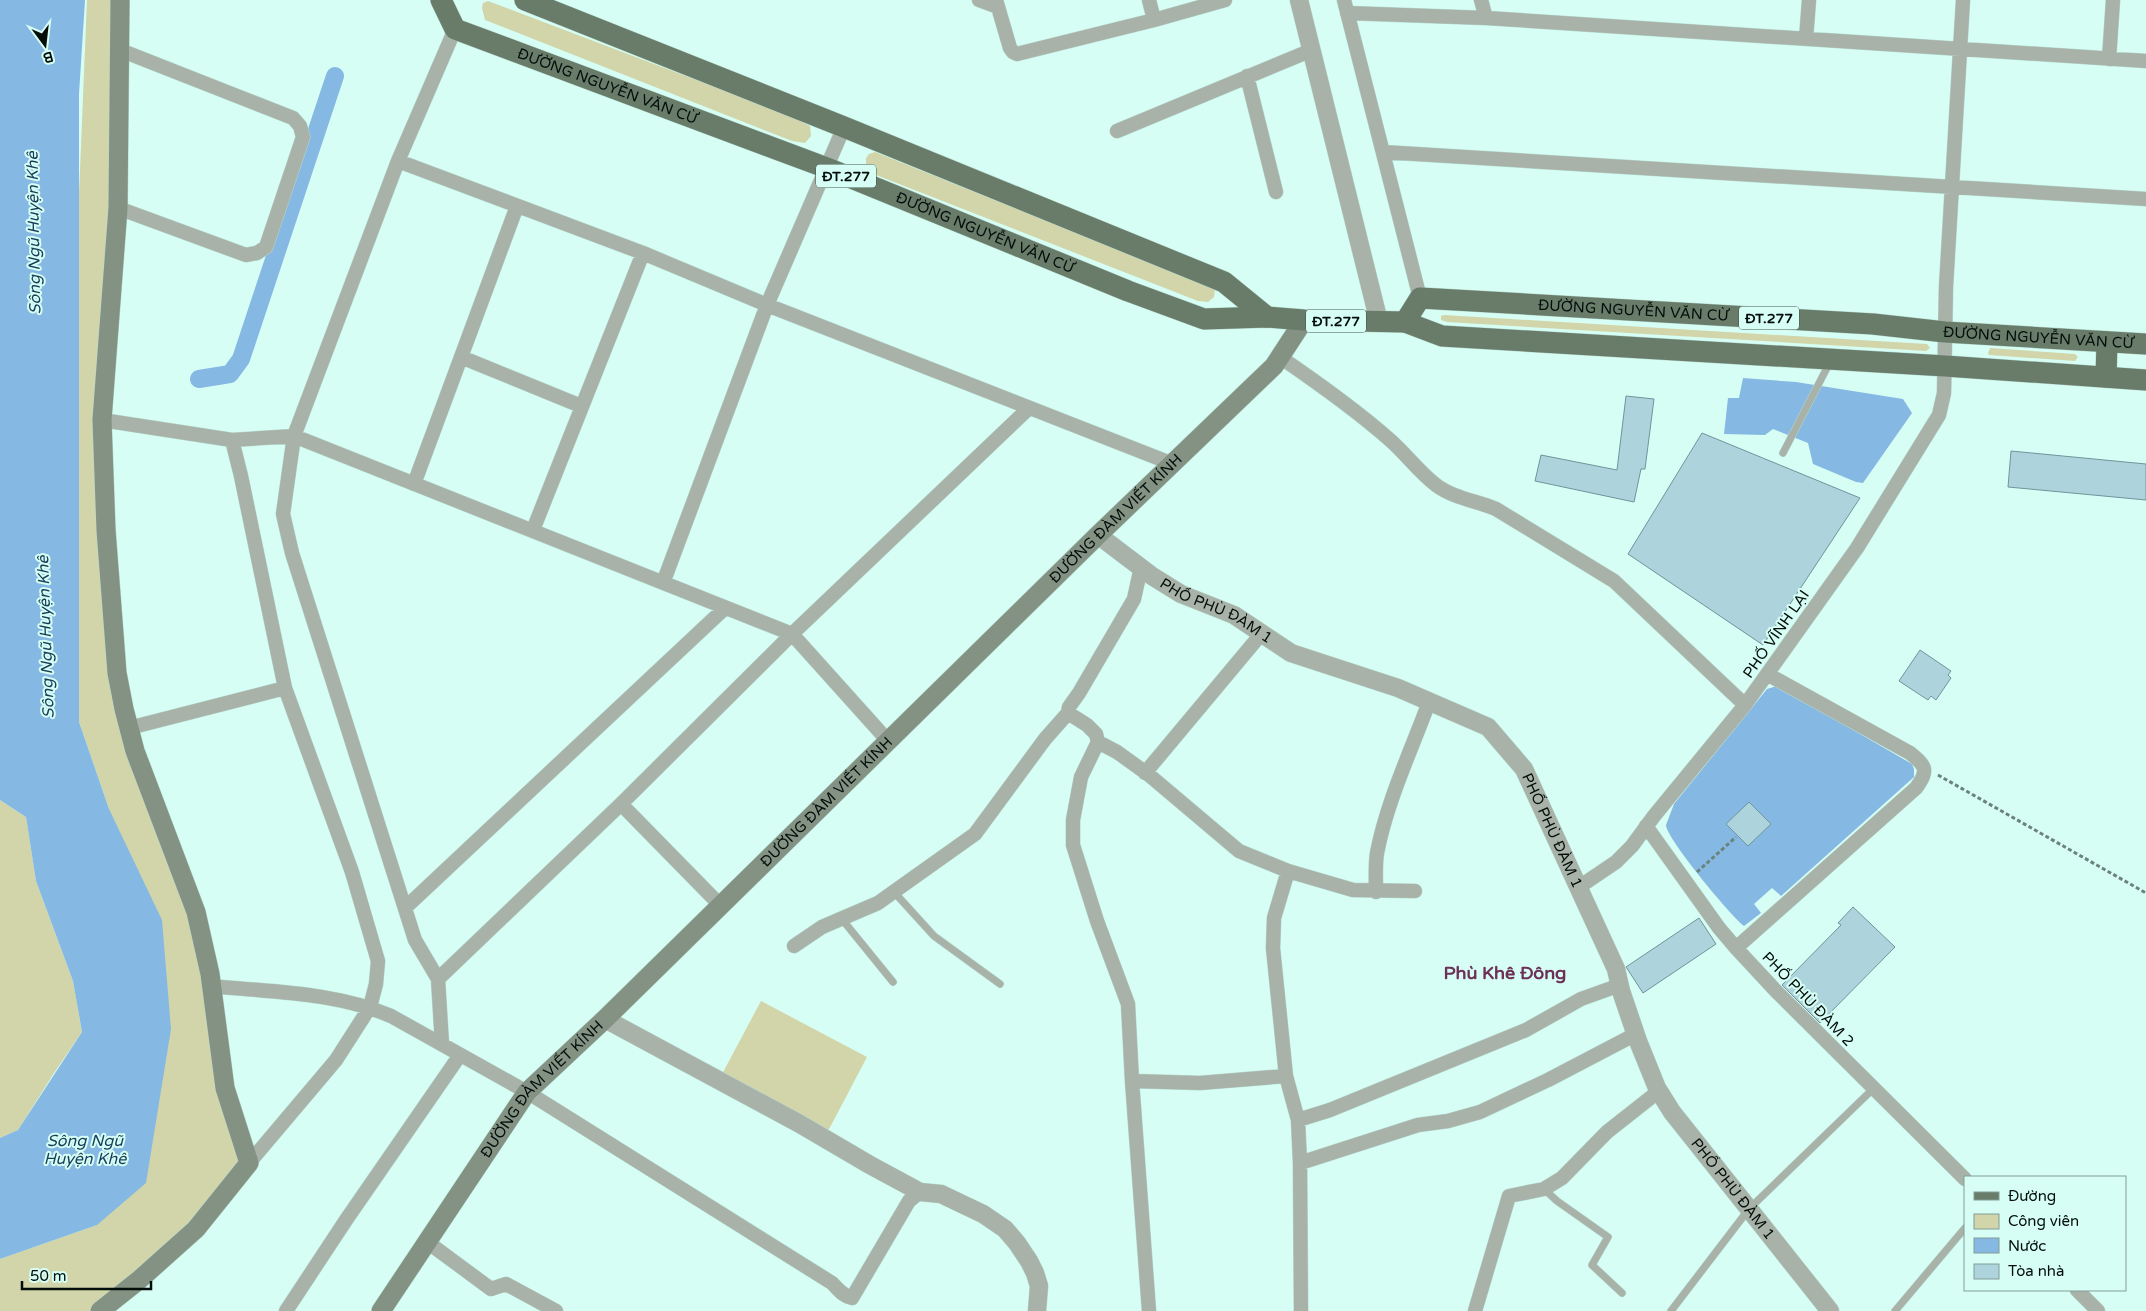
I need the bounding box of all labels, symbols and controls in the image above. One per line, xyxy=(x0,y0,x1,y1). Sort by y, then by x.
north arrow xyxy=(20,20,70,70)
street label: ĐƯỜNG NGUYỄN VĂN CỪ xyxy=(515,44,702,128)
text: B xyxy=(41,48,55,67)
water label: Sông Ngũ Huyện Khê xyxy=(23,150,45,315)
road number: ĐT.277 xyxy=(816,165,876,188)
street label: ĐƯỜNG NGUYỄN VĂN CỪ xyxy=(893,188,1078,278)
street label: ĐƯỜNG NGUYỄN VĂN CỪ xyxy=(1537,296,1731,325)
road number: ĐT.277 xyxy=(1739,306,1799,330)
road number: ĐT.277 xyxy=(1306,310,1366,332)
street label: ĐƯỜNG NGUYỄN VĂN CỪ xyxy=(1942,323,2136,352)
street label: ĐƯỜNG ĐÀM VIẾT KÍNH xyxy=(1045,450,1186,587)
water label: Sông Ngũ Huyện Khê xyxy=(33,554,59,719)
street label: PHỐ PHÙ ĐÀM 1 xyxy=(1157,574,1276,647)
street label: PHỐ VĨNH LẠI xyxy=(1738,586,1813,681)
street label: ĐƯỜNG ĐÀM VIẾT KÍNH xyxy=(756,733,896,871)
street label: PHỐ PHÙ ĐÀM 1 xyxy=(1518,770,1586,891)
street label: PHỐ PHÙ ĐÀM 2 xyxy=(1758,947,1858,1050)
district label: Phù Khê Đông xyxy=(1444,962,1566,984)
street label: ĐƯỜNG ĐÀM VIẾT KÍNH xyxy=(477,1017,607,1161)
water label: Sông Ngũ Huyện Khê xyxy=(44,1131,127,1169)
street label: PHỐ PHÙ ĐÀM 1 xyxy=(1687,1134,1779,1243)
legend xyxy=(1964,1176,2126,1291)
text: Đường xyxy=(2008,1187,2056,1205)
text: Công viên xyxy=(2008,1212,2079,1230)
text: Nước xyxy=(2008,1237,2046,1255)
scale bar xyxy=(22,1258,151,1290)
text: Tòa nhà xyxy=(2008,1262,2064,1280)
text: 50 m xyxy=(30,1267,67,1285)

